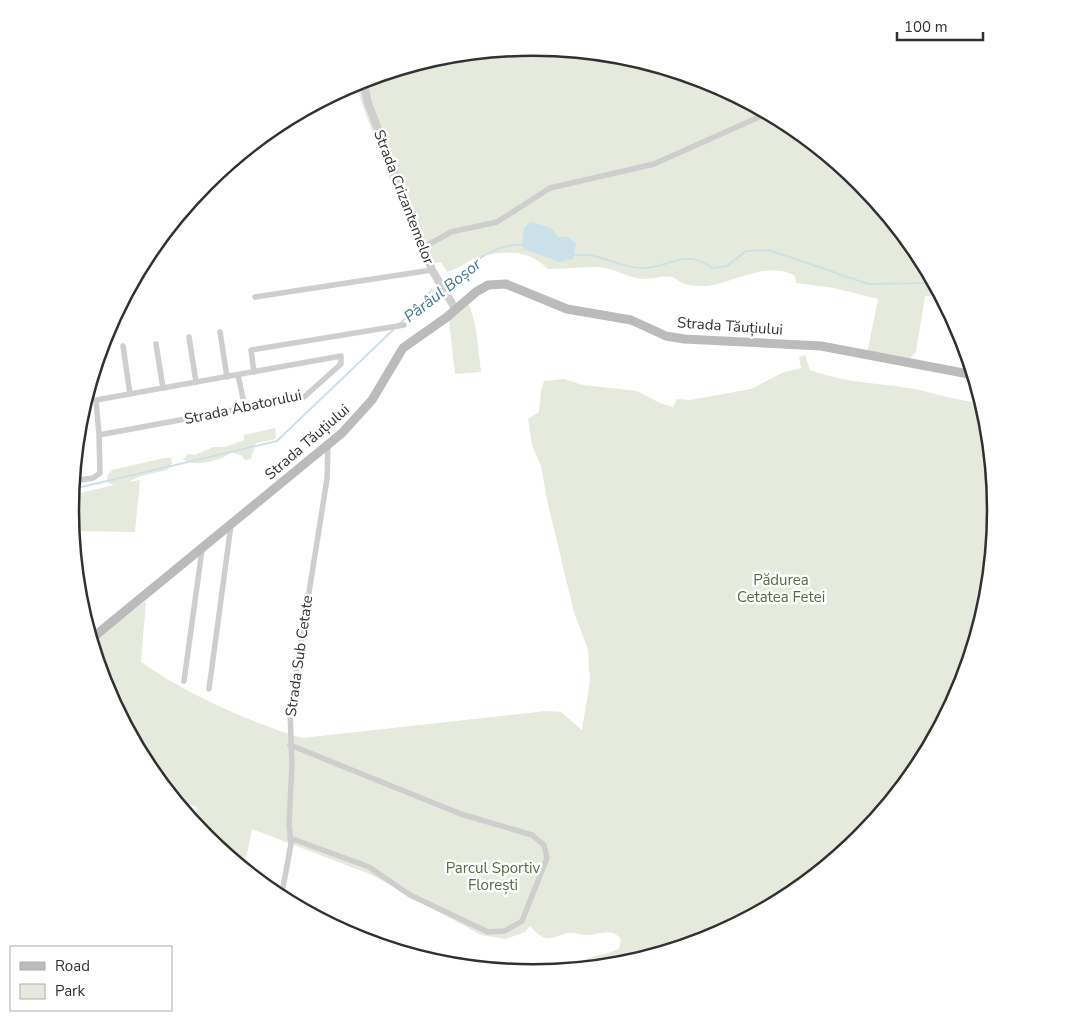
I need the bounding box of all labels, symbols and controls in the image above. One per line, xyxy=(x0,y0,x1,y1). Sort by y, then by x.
scale bar xyxy=(897,10,983,42)
text: 100 m xyxy=(904,17,948,37)
street label: Strada Crizantemelor xyxy=(369,127,439,268)
water label: Pârâul Boșor xyxy=(400,253,487,328)
street label: Strada Tăuțiului xyxy=(676,312,784,340)
street label: Strada Abatorului xyxy=(182,385,304,429)
street label: Strada Tăuțiului xyxy=(260,400,354,484)
park label: Pădurea Cetatea Fetei xyxy=(737,570,825,607)
street label: Strada Sub Cetate xyxy=(281,594,317,718)
park label: Parcul Sportiv Florești xyxy=(446,858,541,895)
legend xyxy=(10,946,172,1011)
text: Road xyxy=(55,956,90,976)
text: Park xyxy=(55,981,85,1001)

